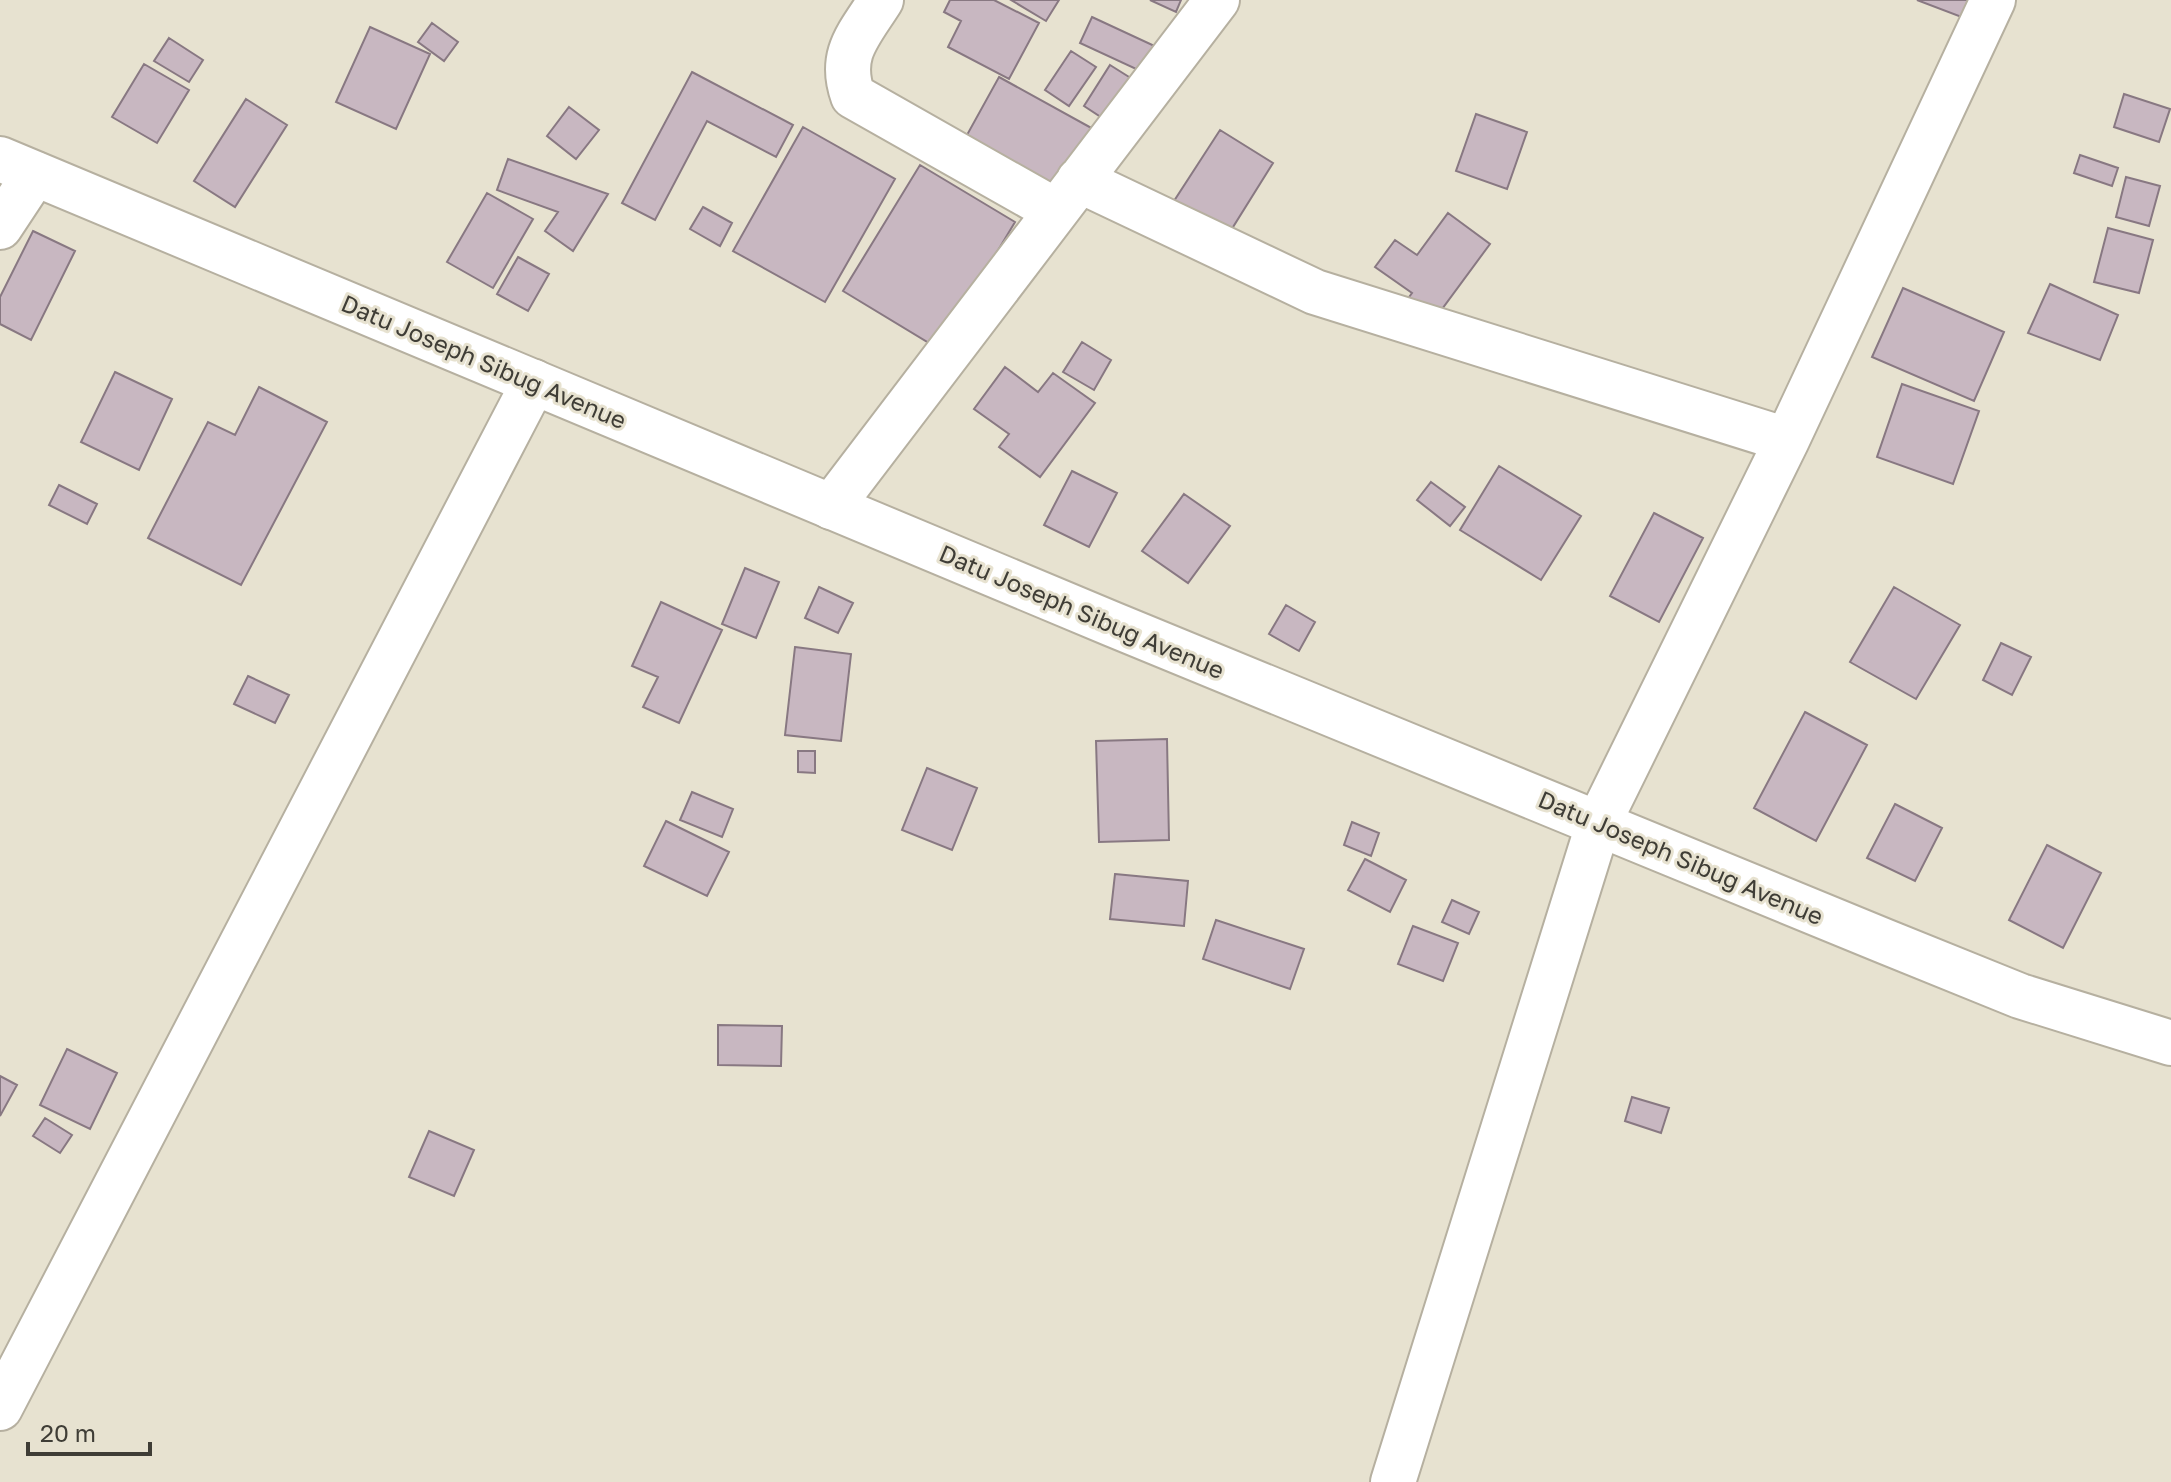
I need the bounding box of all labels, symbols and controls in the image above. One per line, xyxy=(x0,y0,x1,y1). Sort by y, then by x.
street label: Datu Joseph Sibug Avenue xyxy=(337,288,631,434)
street label: Datu Joseph Sibug Avenue xyxy=(935,538,1229,684)
street label: Datu Joseph Sibug Avenue xyxy=(1534,784,1828,930)
scale bar xyxy=(28,1406,150,1456)
text: 20 m xyxy=(40,1418,96,1447)

